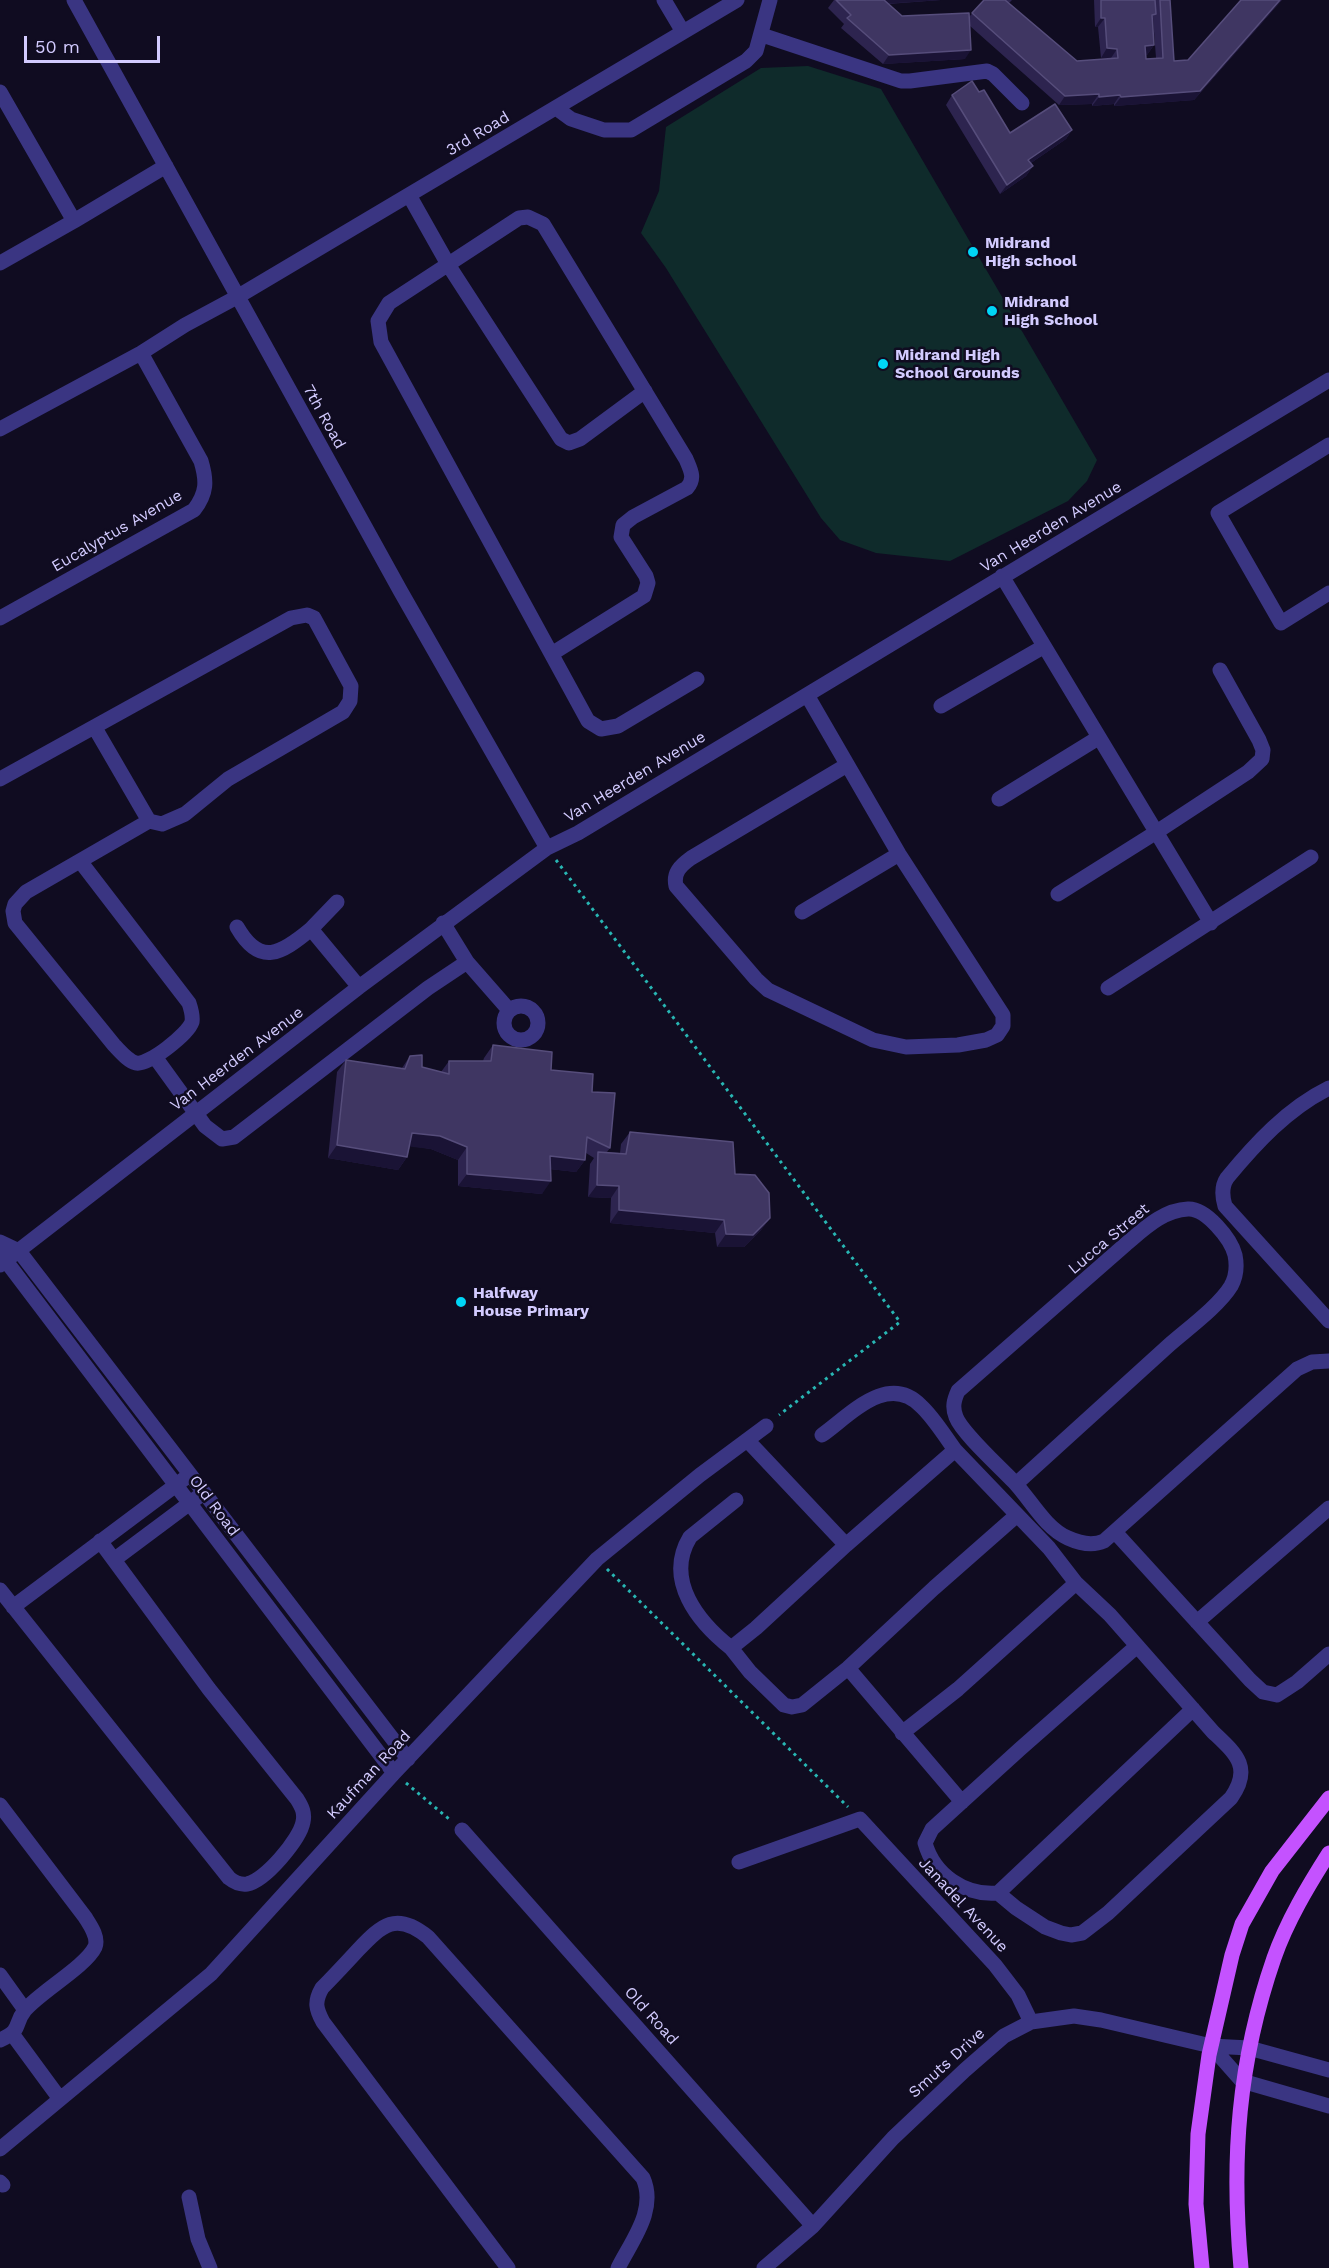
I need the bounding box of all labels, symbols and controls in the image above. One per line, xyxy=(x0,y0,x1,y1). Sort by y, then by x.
scale bar xyxy=(27,24,164,62)
text: 50 m xyxy=(35,36,80,57)
street label: 3rd Road xyxy=(443,108,513,160)
place label: Midrand High school xyxy=(985,233,1077,271)
marker: Midrand High school xyxy=(966,245,980,259)
place label: Midrand High School xyxy=(1004,292,1098,330)
marker: Midrand High School xyxy=(985,304,999,318)
place label: Midrand High School Grounds xyxy=(895,345,1020,383)
marker: Midrand High School Grounds xyxy=(876,357,890,371)
street label: 7th Road xyxy=(299,382,349,452)
street label: Van Heerden Avenue xyxy=(977,477,1125,577)
street label: Eucalyptus Avenue xyxy=(48,486,186,576)
street label: Van Heerden Avenue xyxy=(561,727,709,827)
street label: Van Heerden Avenue xyxy=(167,1003,307,1115)
street label: Lucca Street xyxy=(1065,1200,1153,1278)
place label: Halfway House Primary xyxy=(473,1283,589,1321)
marker: Halfway House Primary xyxy=(454,1295,468,1309)
street label: Old Road xyxy=(185,1472,243,1540)
street label: Kaufman Road xyxy=(323,1727,415,1823)
street label: Janadel Avenue xyxy=(914,1853,1012,1957)
street label: Old Road xyxy=(620,1983,682,2049)
street label: Smuts Drive xyxy=(905,2024,989,2102)

